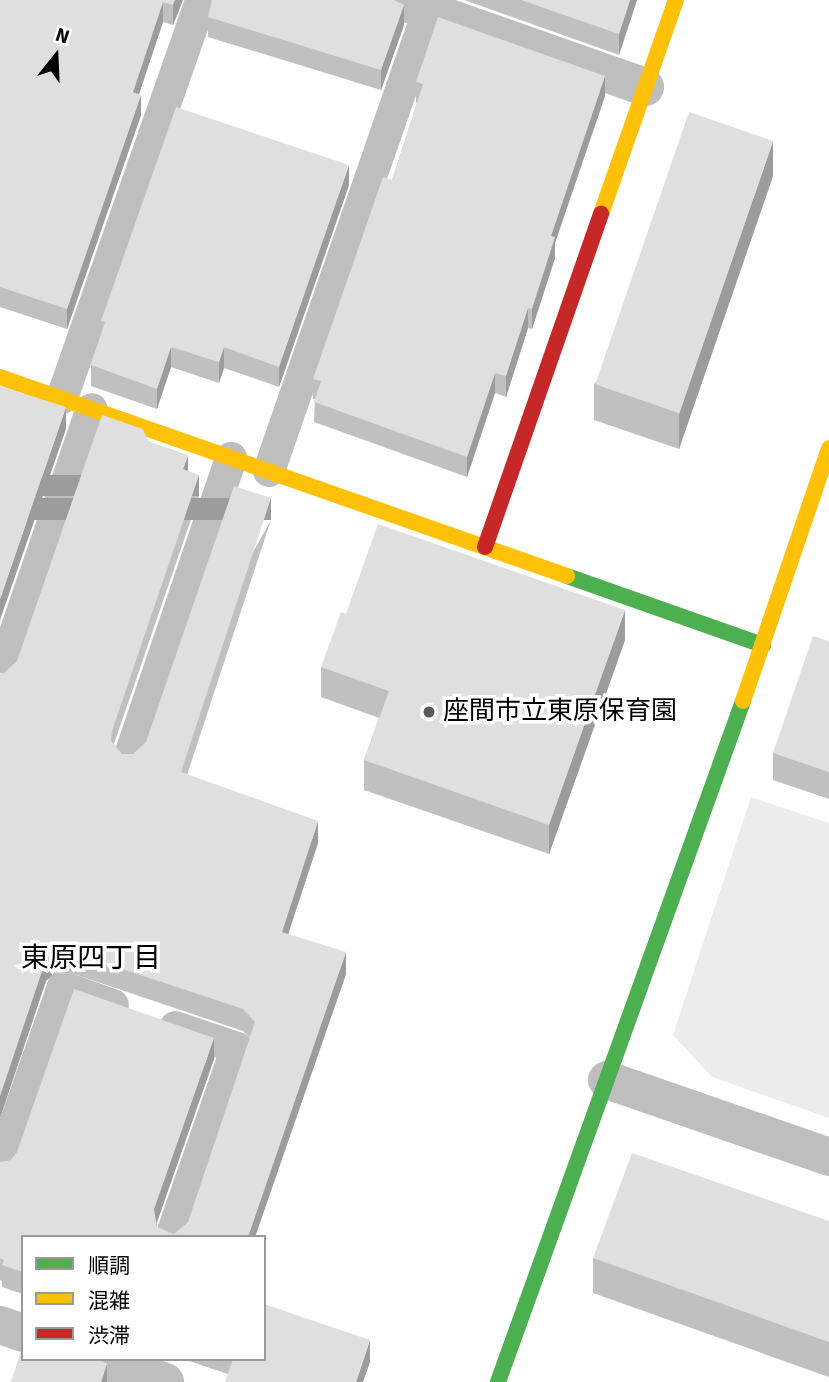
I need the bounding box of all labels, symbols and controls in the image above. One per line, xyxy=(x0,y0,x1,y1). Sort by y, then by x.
north arrow xyxy=(21,21,91,91)
text: N xyxy=(52,23,72,49)
place label: 座間市立東原保育園 xyxy=(443,696,677,728)
marker: 座間市立東原保育園 xyxy=(421,704,437,720)
district label: 東原四丁目 xyxy=(21,941,161,975)
legend xyxy=(21,1235,266,1361)
text: 順調 xyxy=(88,1253,130,1279)
text: 混雑 xyxy=(88,1288,130,1314)
text: 渋滞 xyxy=(88,1323,130,1349)

